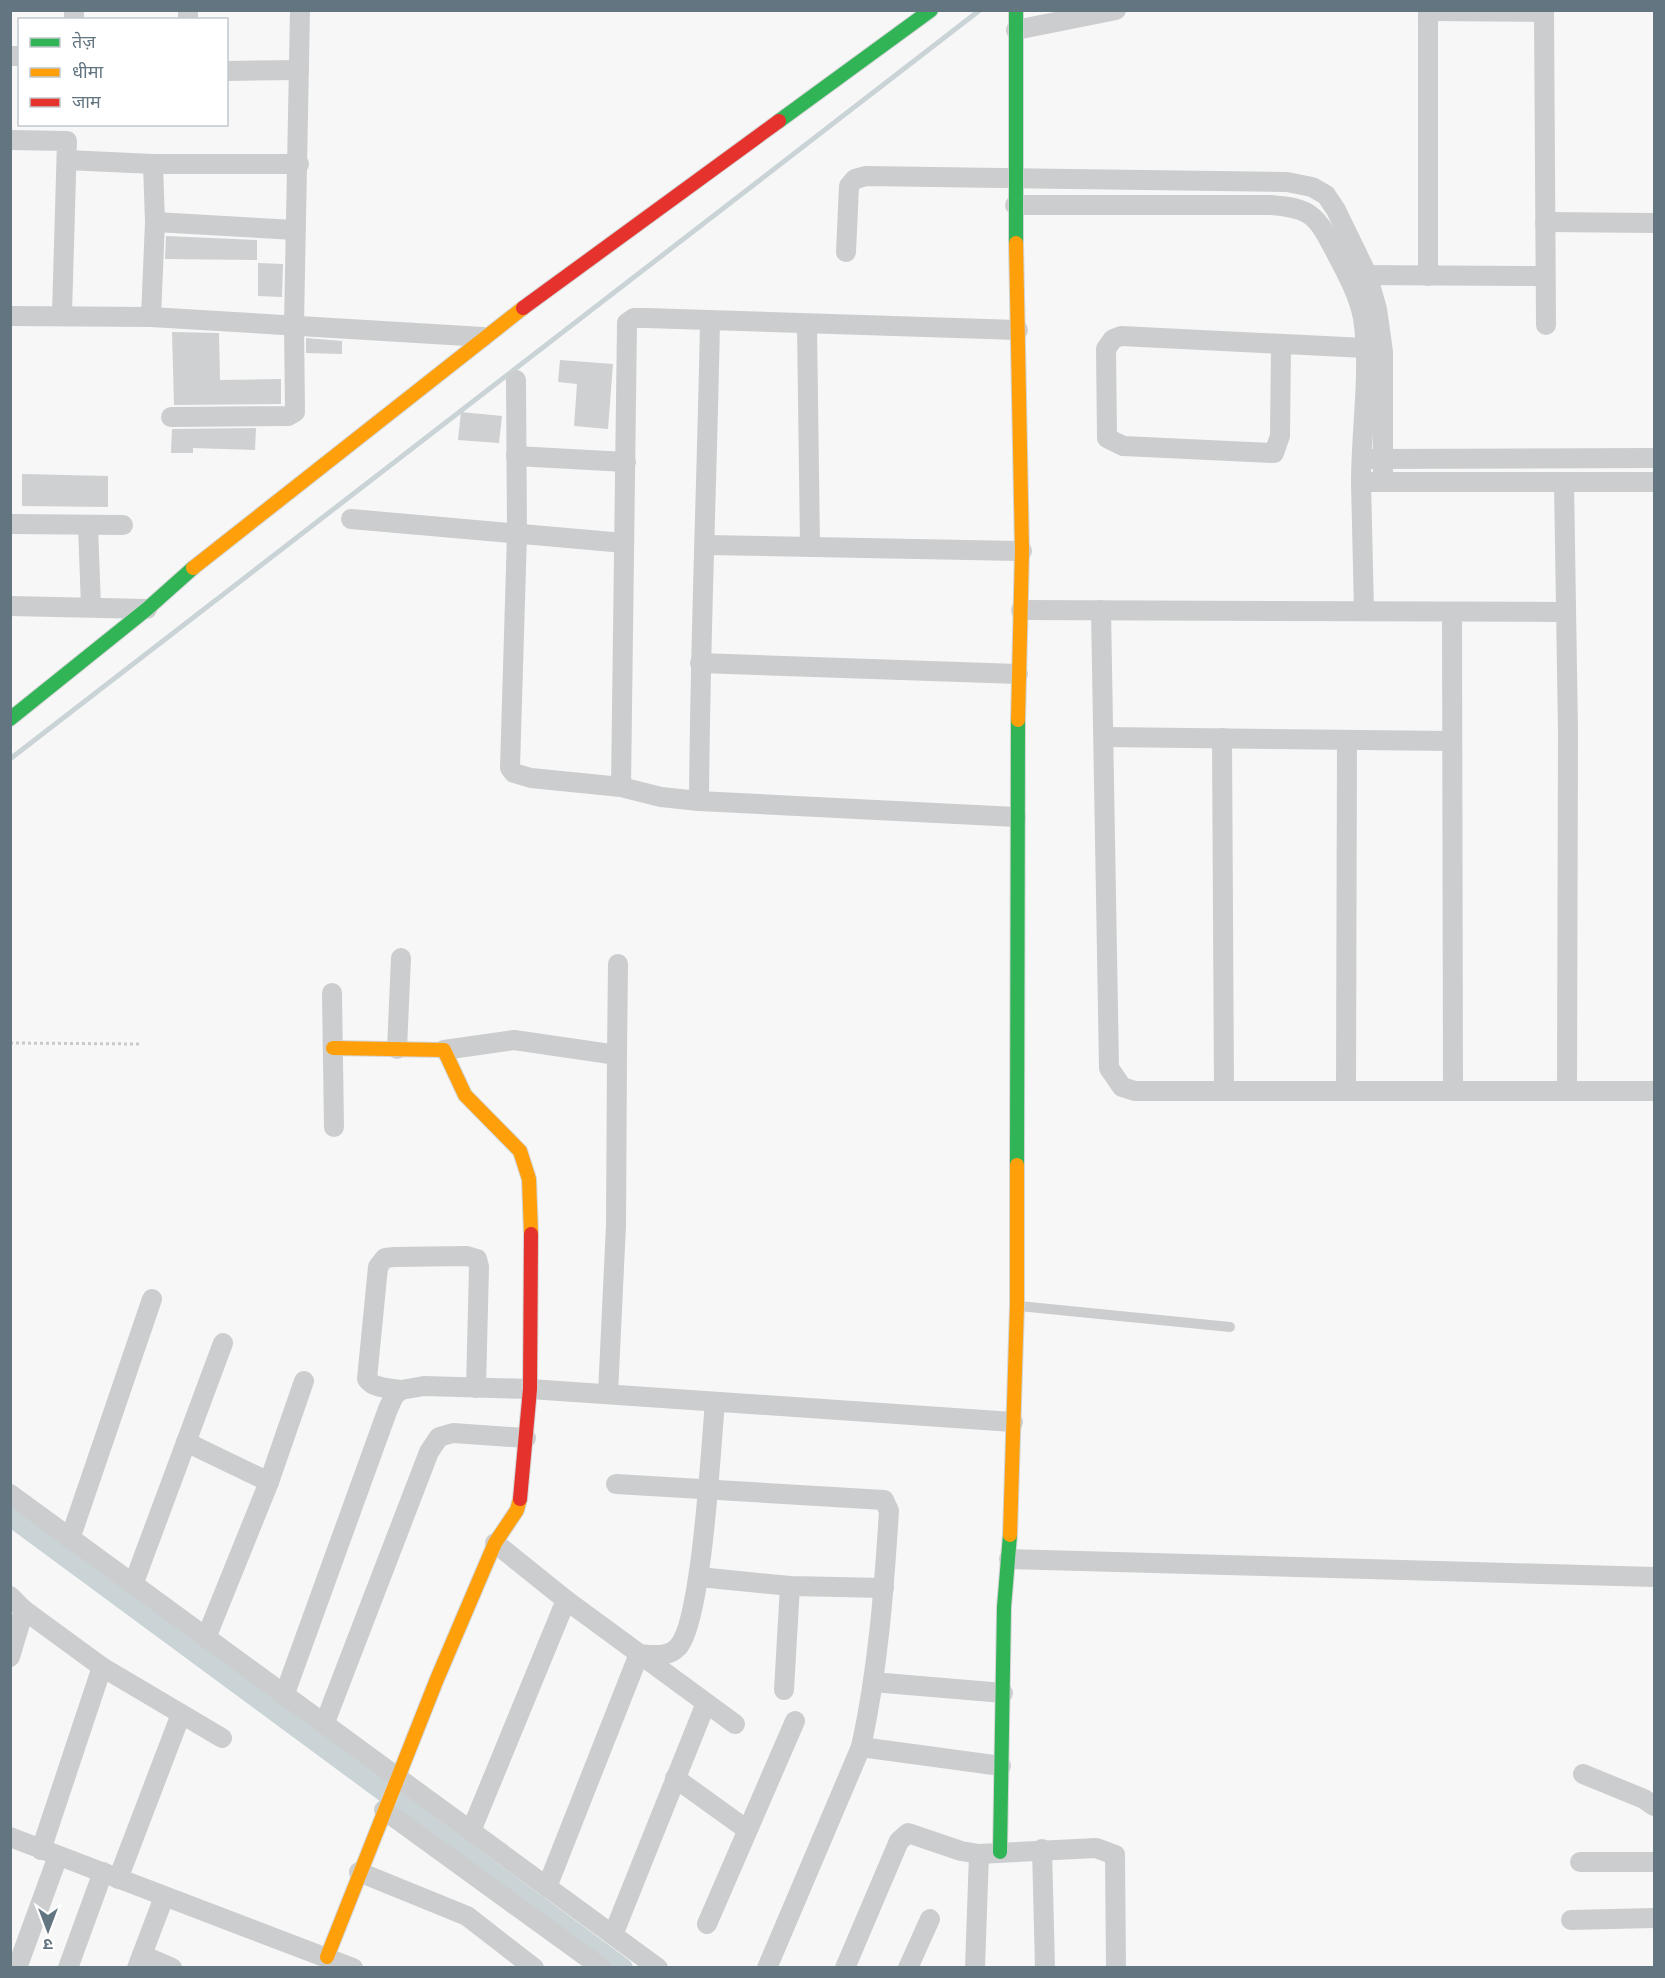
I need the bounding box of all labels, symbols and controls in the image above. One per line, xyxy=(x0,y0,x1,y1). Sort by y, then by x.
legend xyxy=(18,18,228,126)
text: तेज़ xyxy=(72,31,96,52)
text: धीमा xyxy=(72,61,103,82)
text: जाम xyxy=(72,91,102,112)
north arrow xyxy=(18,1900,78,1960)
text: उ xyxy=(43,1935,53,1954)

